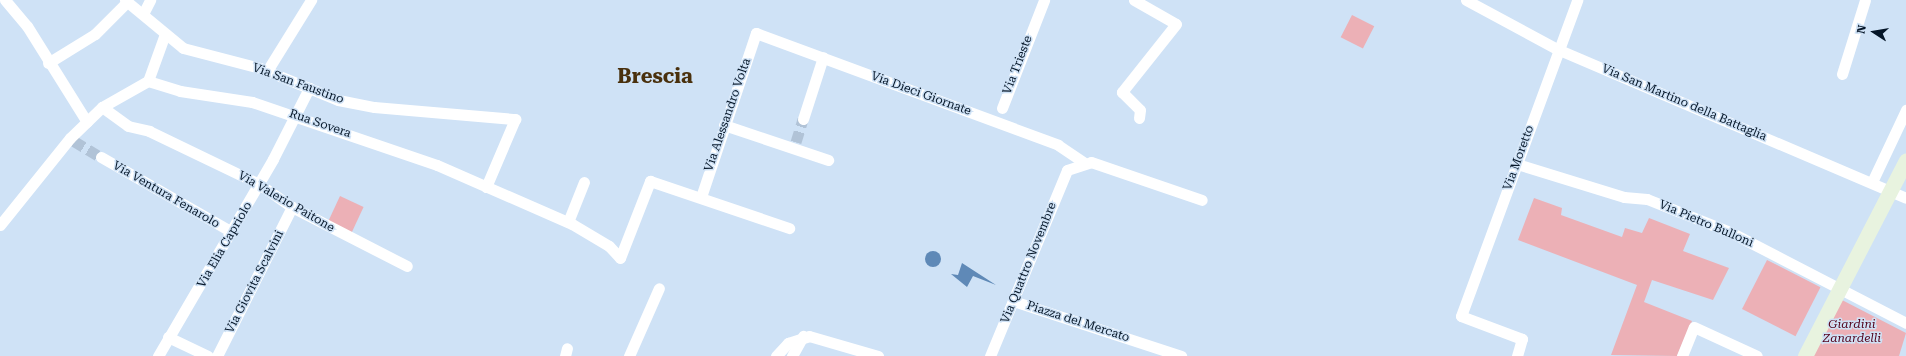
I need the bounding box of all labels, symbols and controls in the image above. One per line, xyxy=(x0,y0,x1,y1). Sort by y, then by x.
north arrow xyxy=(1854,12,1894,52)
text: N xyxy=(1855,24,1869,35)
street label: Via Trieste xyxy=(1000,34,1036,96)
street label: Via Alessandro Volta xyxy=(702,57,754,173)
street label: Via San Faustino xyxy=(250,61,346,107)
street label: Via San Martino della Battaglia xyxy=(1599,62,1769,144)
district label: Brescia xyxy=(617,64,693,88)
street label: Via Dieci Giornate xyxy=(869,69,973,119)
street label: Rua Sovera xyxy=(287,107,353,141)
street label: Via Moretto xyxy=(1501,124,1537,192)
street label: Via Ventura Fenarolo xyxy=(110,159,222,231)
street label: Via Valerio Paitone xyxy=(235,168,337,236)
street label: Via Pietro Bulloni xyxy=(1657,198,1755,250)
street label: Via Elia Capriolo xyxy=(195,200,255,290)
street label: Via Quattro Novembre xyxy=(998,200,1060,326)
street label: Via Giovita Scalvini xyxy=(223,228,287,336)
street label: Piazza del Mercato xyxy=(1025,299,1131,345)
park label: Giardini Zanardelli xyxy=(1823,318,1881,346)

